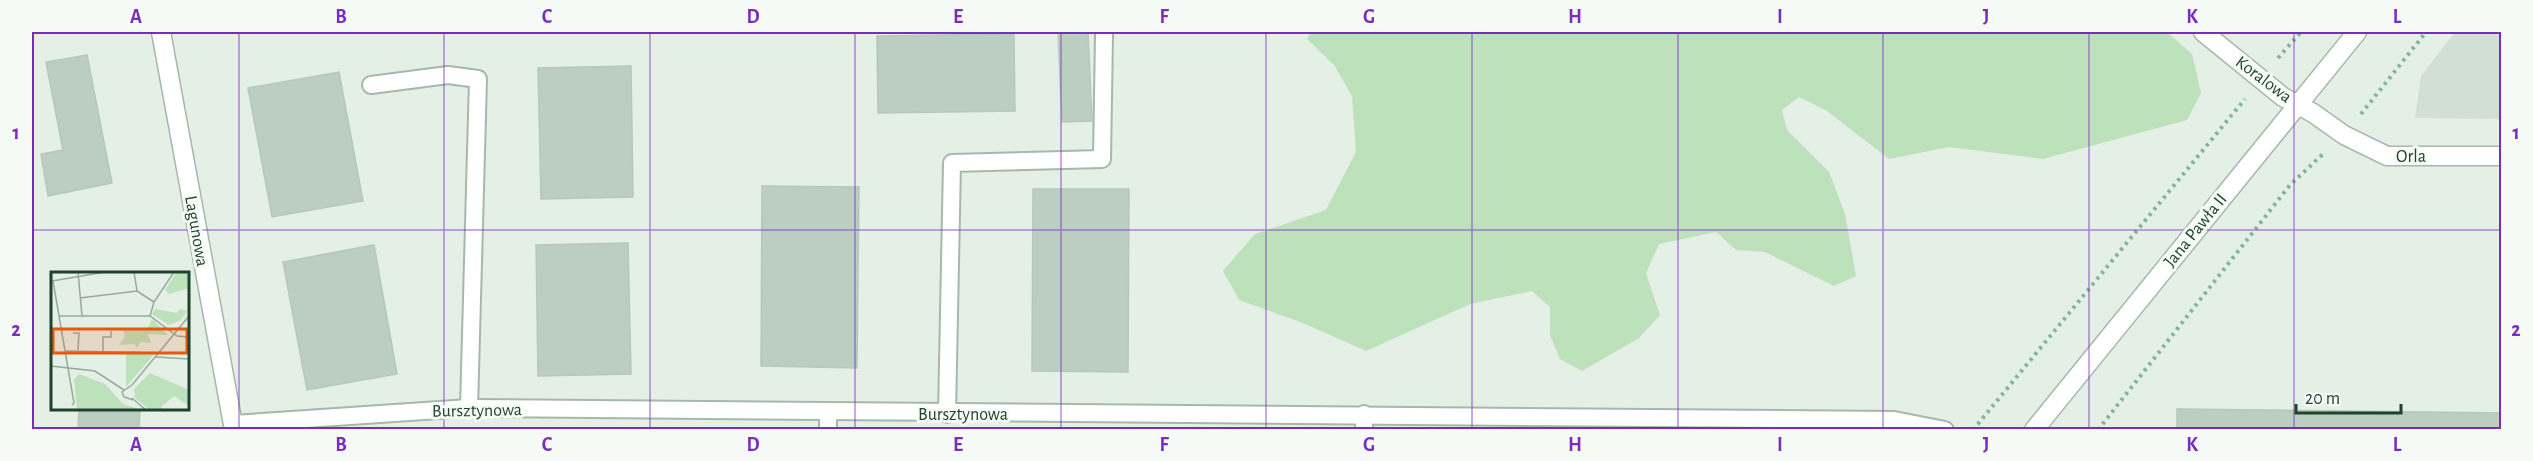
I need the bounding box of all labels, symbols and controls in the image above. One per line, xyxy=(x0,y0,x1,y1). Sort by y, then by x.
text: A xyxy=(130,7,142,27)
text: B xyxy=(335,7,347,27)
text: C xyxy=(542,7,553,27)
text: D xyxy=(746,7,760,27)
text: E xyxy=(953,7,963,27)
text: F xyxy=(1159,7,1169,27)
text: G xyxy=(1363,7,1375,27)
text: H xyxy=(1568,7,1582,27)
text: I xyxy=(1777,7,1783,27)
text: J xyxy=(1983,7,1989,27)
text: K xyxy=(2186,7,2198,27)
text: L xyxy=(2393,7,2402,27)
street label: Koralowa xyxy=(2232,53,2295,107)
text: 1 xyxy=(12,123,20,143)
text: 1 xyxy=(2512,123,2520,143)
street label: Orla xyxy=(2396,148,2426,166)
street label: Jana Pawła II xyxy=(2161,191,2231,271)
street label: Lagunowa xyxy=(181,194,211,268)
inset map xyxy=(51,272,189,410)
text: 2 xyxy=(11,320,21,340)
text: 2 xyxy=(2511,320,2521,340)
scale bar xyxy=(2296,377,2401,415)
text: 20 m xyxy=(2305,390,2340,408)
street label: Bursztynowa xyxy=(432,401,522,421)
street label: Bursztynowa xyxy=(918,406,1008,424)
text: A xyxy=(130,435,142,455)
text: B xyxy=(335,435,347,455)
text: C xyxy=(542,435,553,455)
text: D xyxy=(746,435,760,455)
text: E xyxy=(953,435,963,455)
text: F xyxy=(1159,435,1169,455)
text: G xyxy=(1363,435,1375,455)
text: H xyxy=(1568,435,1582,455)
text: I xyxy=(1777,435,1783,455)
text: J xyxy=(1983,435,1989,455)
text: K xyxy=(2186,435,2198,455)
text: L xyxy=(2393,435,2402,455)

